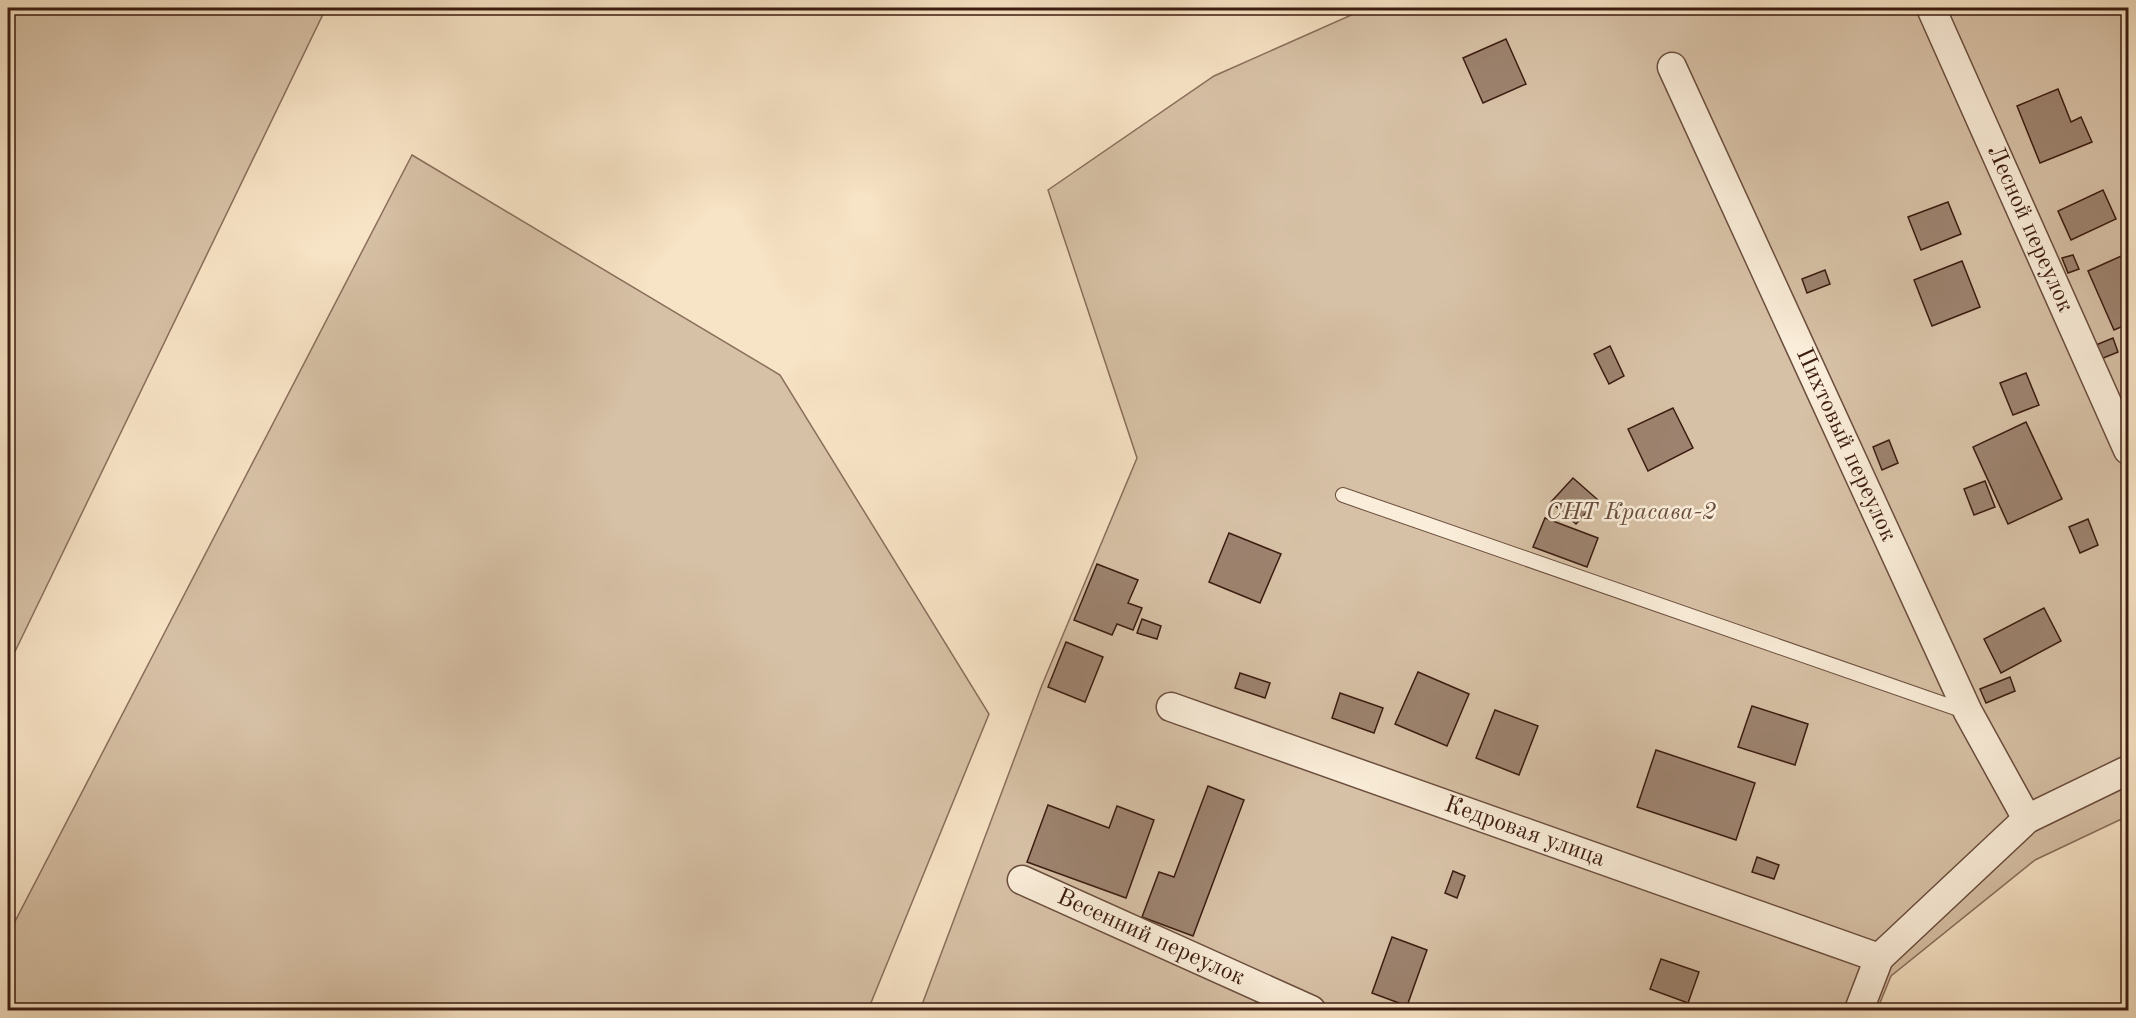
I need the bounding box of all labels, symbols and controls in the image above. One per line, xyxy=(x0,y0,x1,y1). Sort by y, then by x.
street label: Лесной переулок xyxy=(1982,142,2077,316)
street label: Пихтовый переулок xyxy=(1791,345,1900,545)
park label: СНТ Красава-2 xyxy=(1546,501,1716,525)
street label: Кедровая улица xyxy=(1441,793,1608,872)
street label: Весенний переулок xyxy=(1053,885,1248,990)

